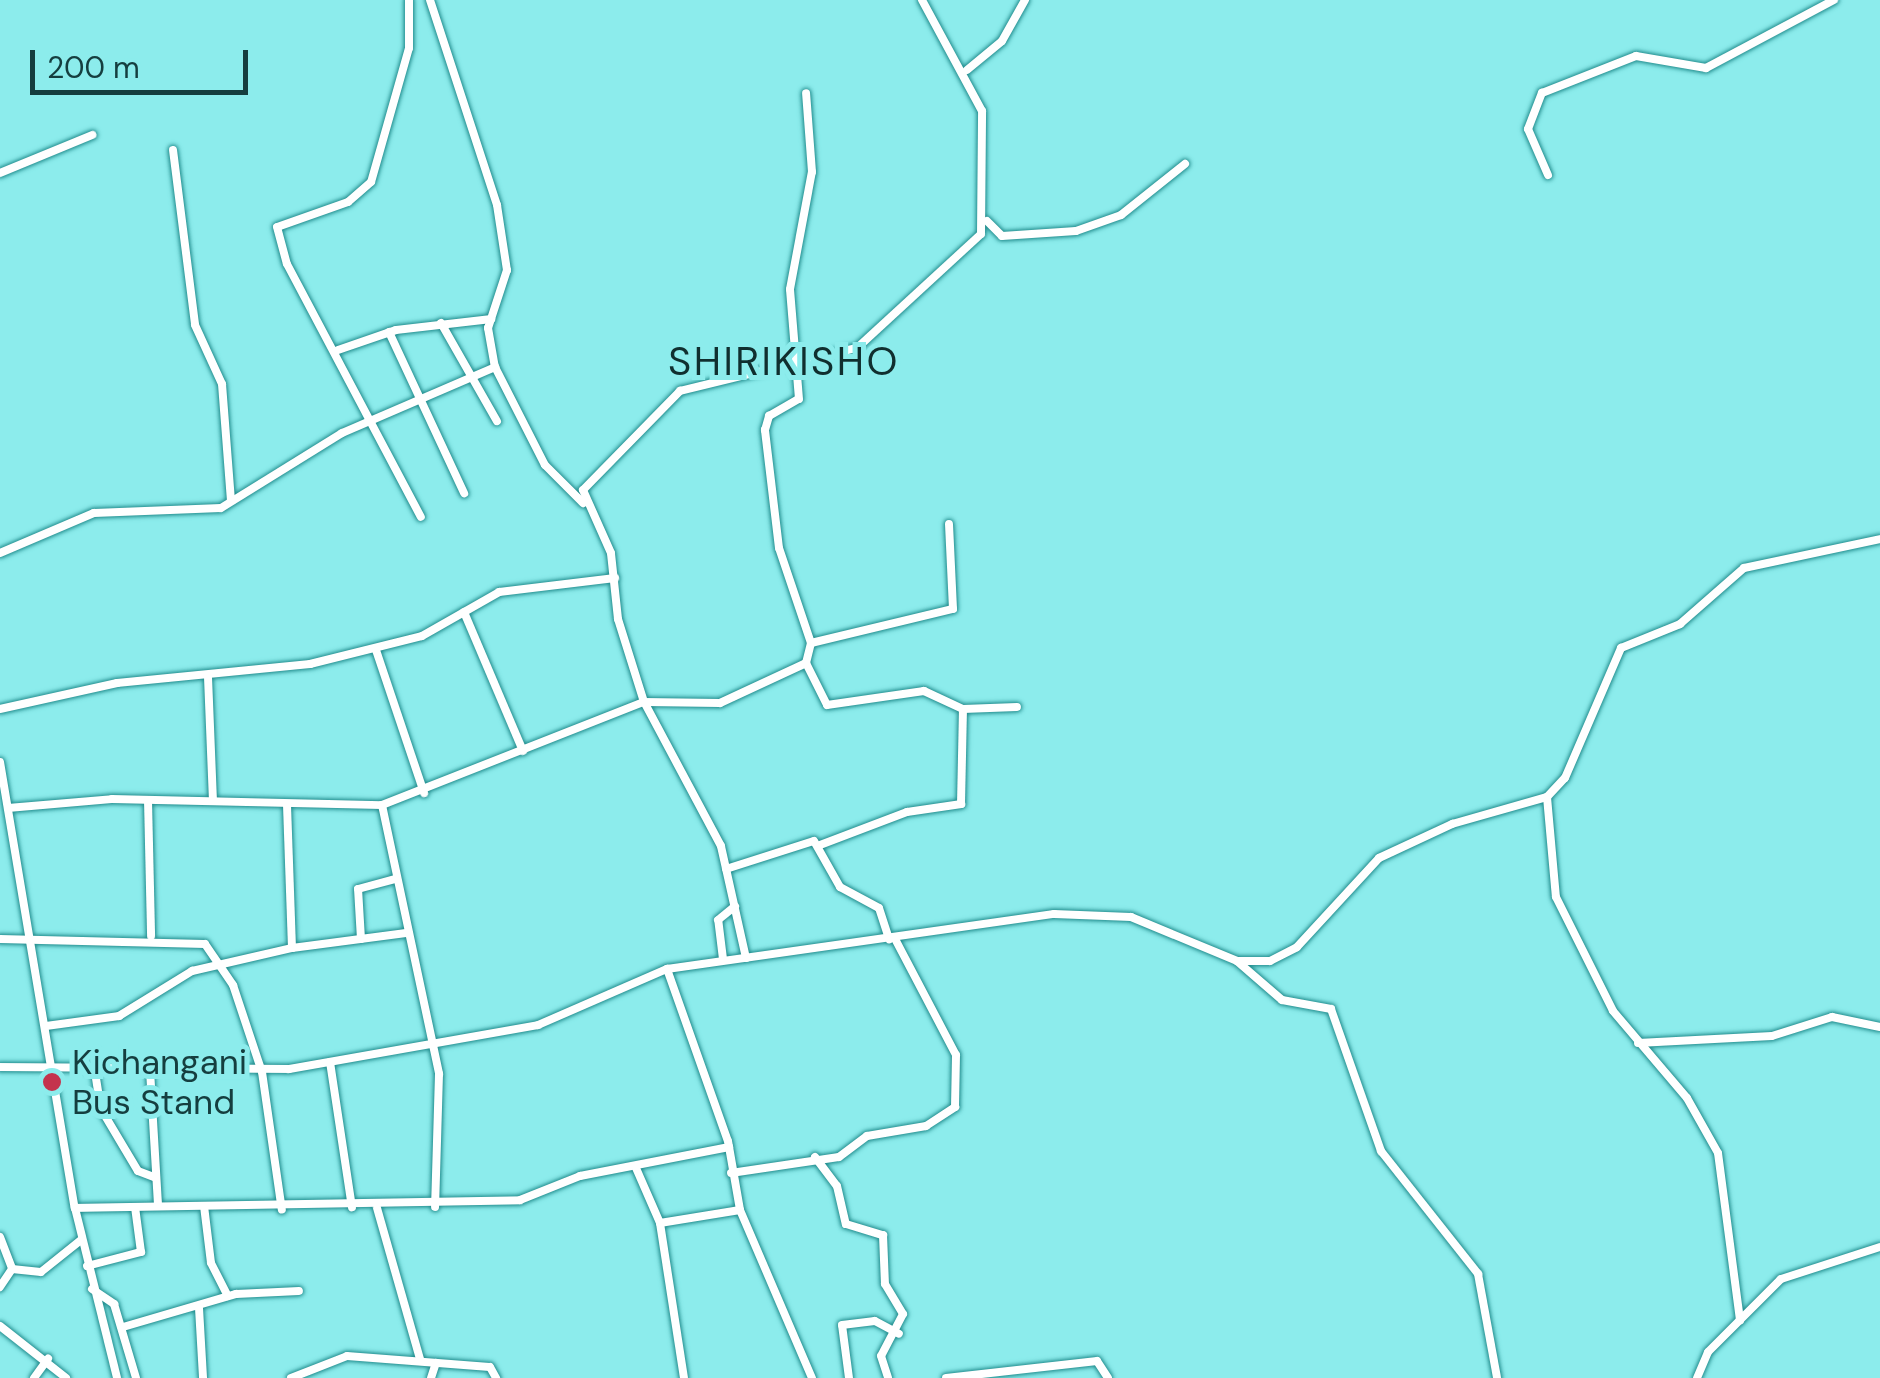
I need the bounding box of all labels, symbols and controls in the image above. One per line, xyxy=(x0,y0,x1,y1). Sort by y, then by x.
scale bar xyxy=(35,30,252,92)
text: 200 m xyxy=(47,48,140,87)
district label: SHIRIKISHO xyxy=(668,337,900,385)
place label: Kichangani Bus Stand xyxy=(72,1041,247,1123)
marker: Kichangani Bus Stand xyxy=(41,1071,63,1093)

